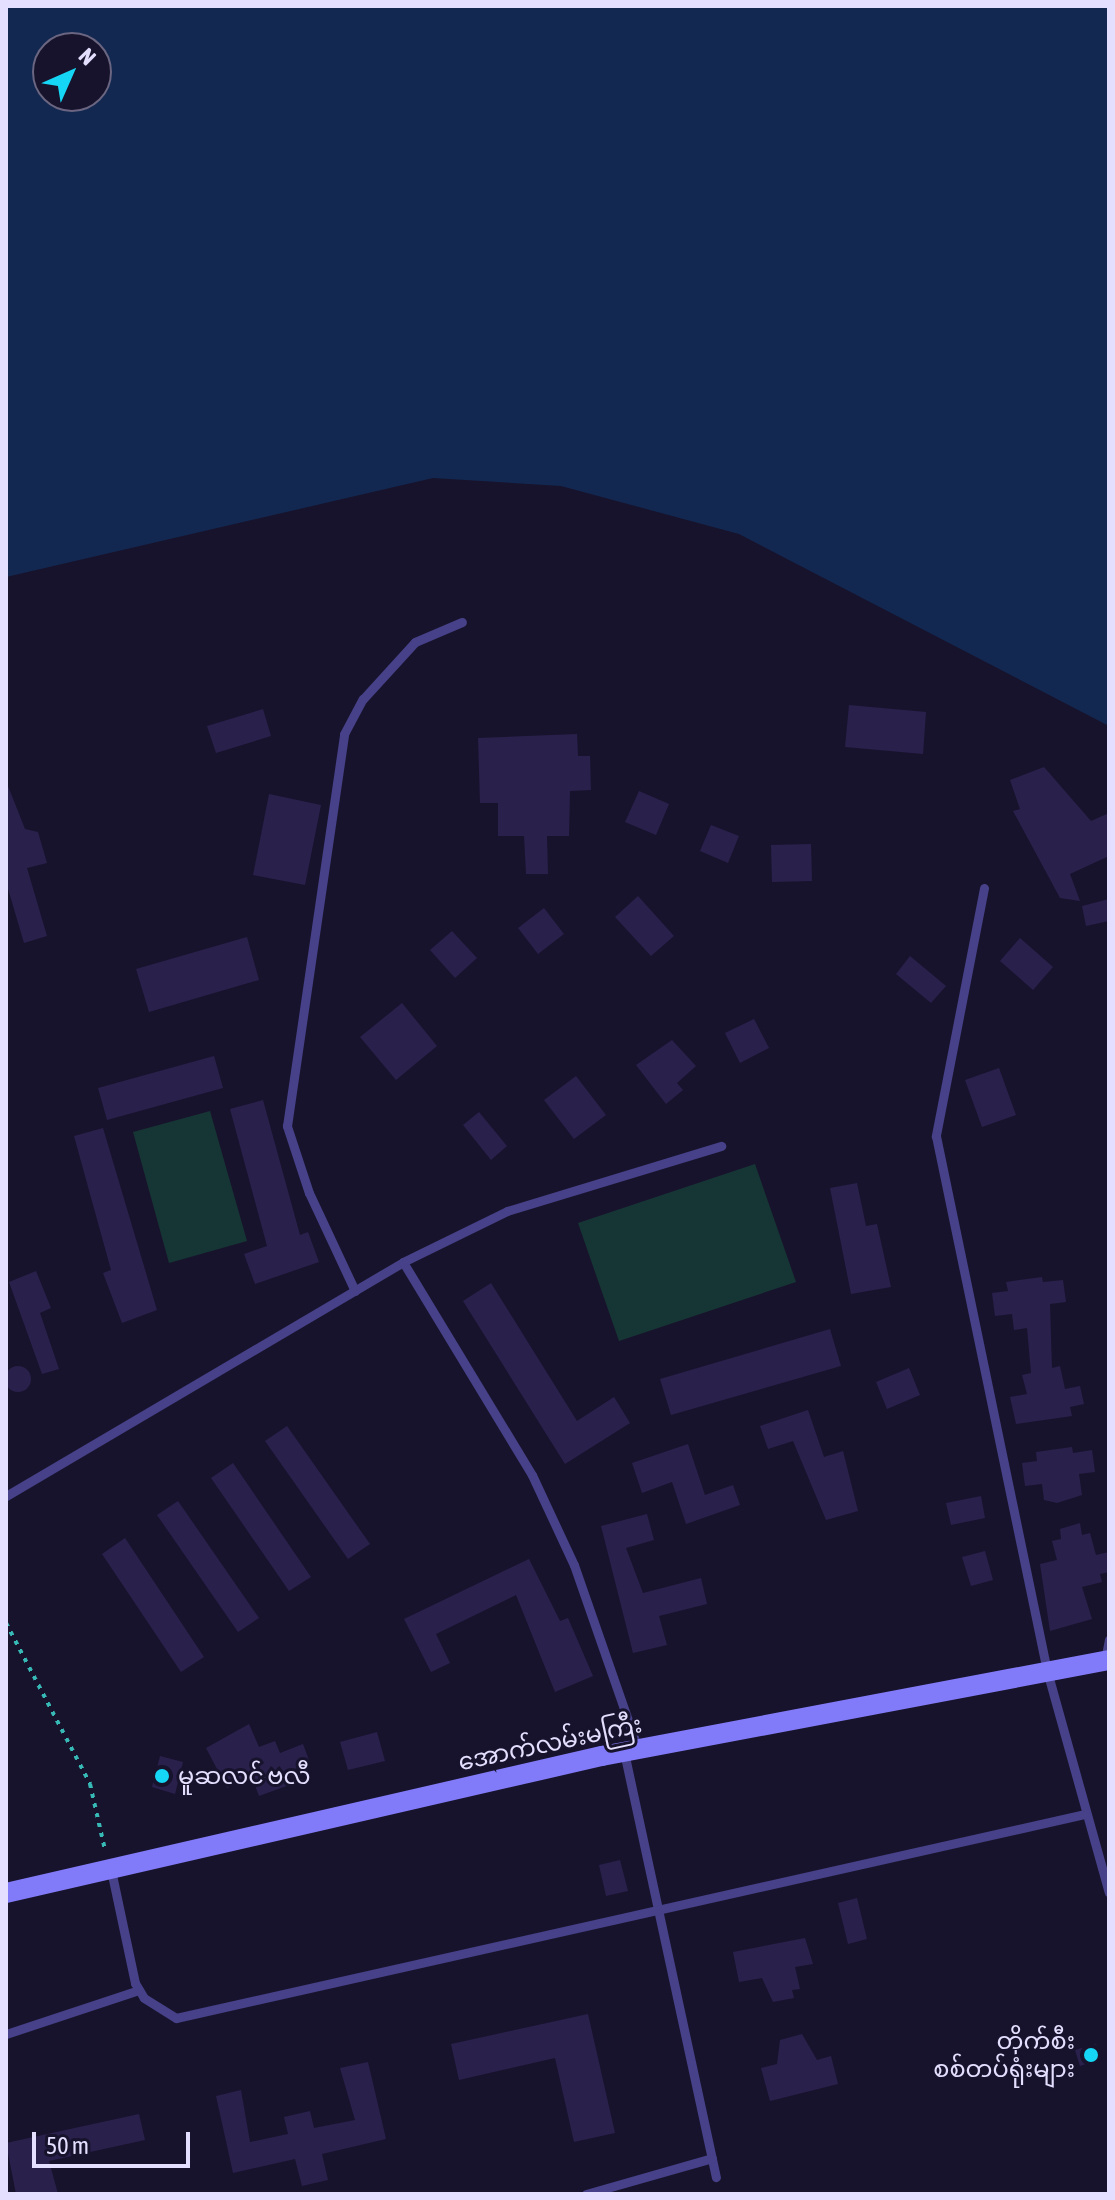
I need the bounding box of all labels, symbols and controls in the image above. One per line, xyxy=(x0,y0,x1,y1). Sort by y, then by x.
north arrow xyxy=(32,32,112,112)
text: N xyxy=(74,43,101,70)
street label: အောက်လမ်းမကြီး xyxy=(456,1709,644,1777)
place label: မူဆလင် ဗလီ xyxy=(178,1762,310,1790)
marker: မူဆလင် ဗလီ xyxy=(153,1767,171,1785)
place label: တိုက်စီး စစ်တပ်ရုံးများ xyxy=(933,2027,1075,2083)
marker: တိုက်စီး စစ်တပ်ရုံးများ xyxy=(1082,2046,1100,2064)
scale bar xyxy=(36,2116,194,2166)
text: 50 m xyxy=(46,2132,89,2159)

